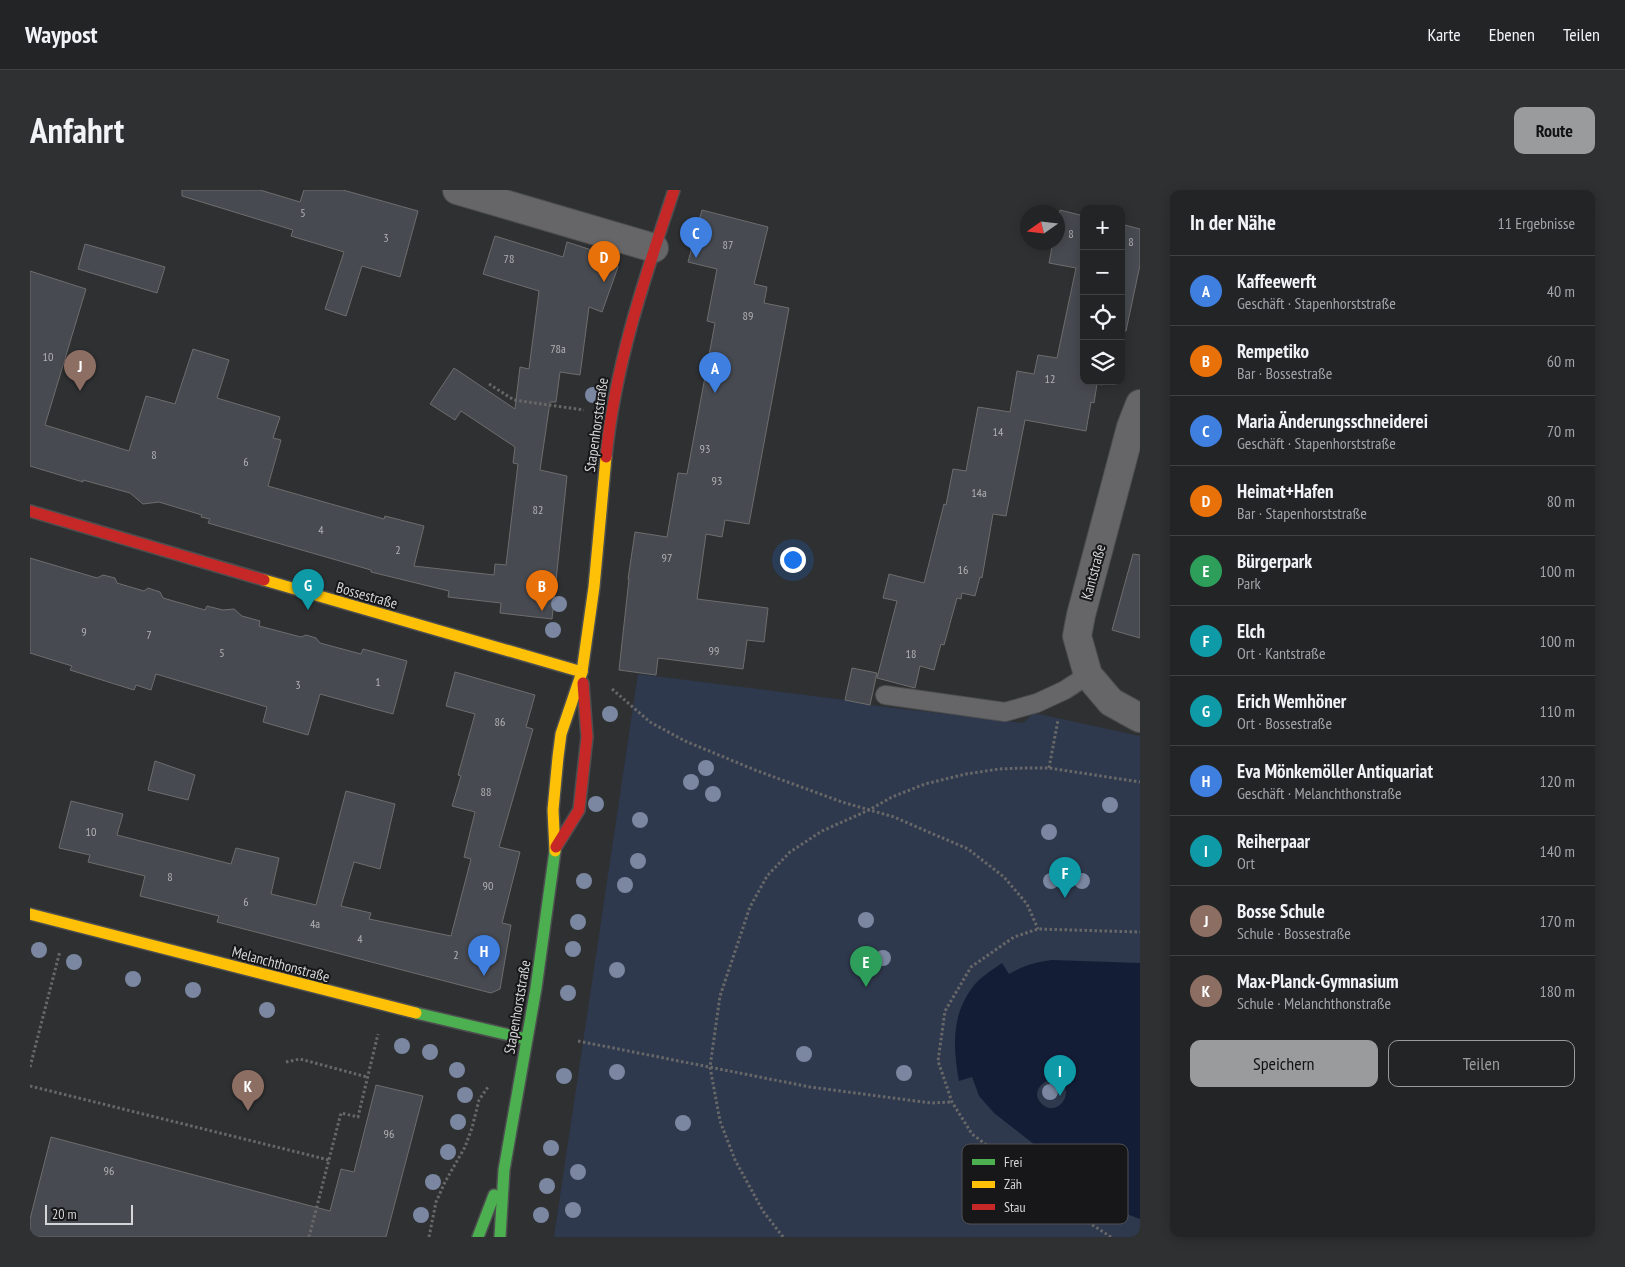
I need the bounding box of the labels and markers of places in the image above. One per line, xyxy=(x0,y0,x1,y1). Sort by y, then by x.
pin: C xyxy=(680,217,712,258)
pin: D xyxy=(588,241,620,282)
pin: J xyxy=(64,350,96,391)
pin: A xyxy=(699,352,731,393)
pin: G xyxy=(292,569,324,610)
pin: B xyxy=(526,570,558,611)
pin: F xyxy=(1049,857,1081,898)
pin: H xyxy=(468,935,500,976)
pin: E xyxy=(850,946,882,987)
pin: I xyxy=(1044,1055,1076,1096)
pin: K xyxy=(232,1070,264,1111)

